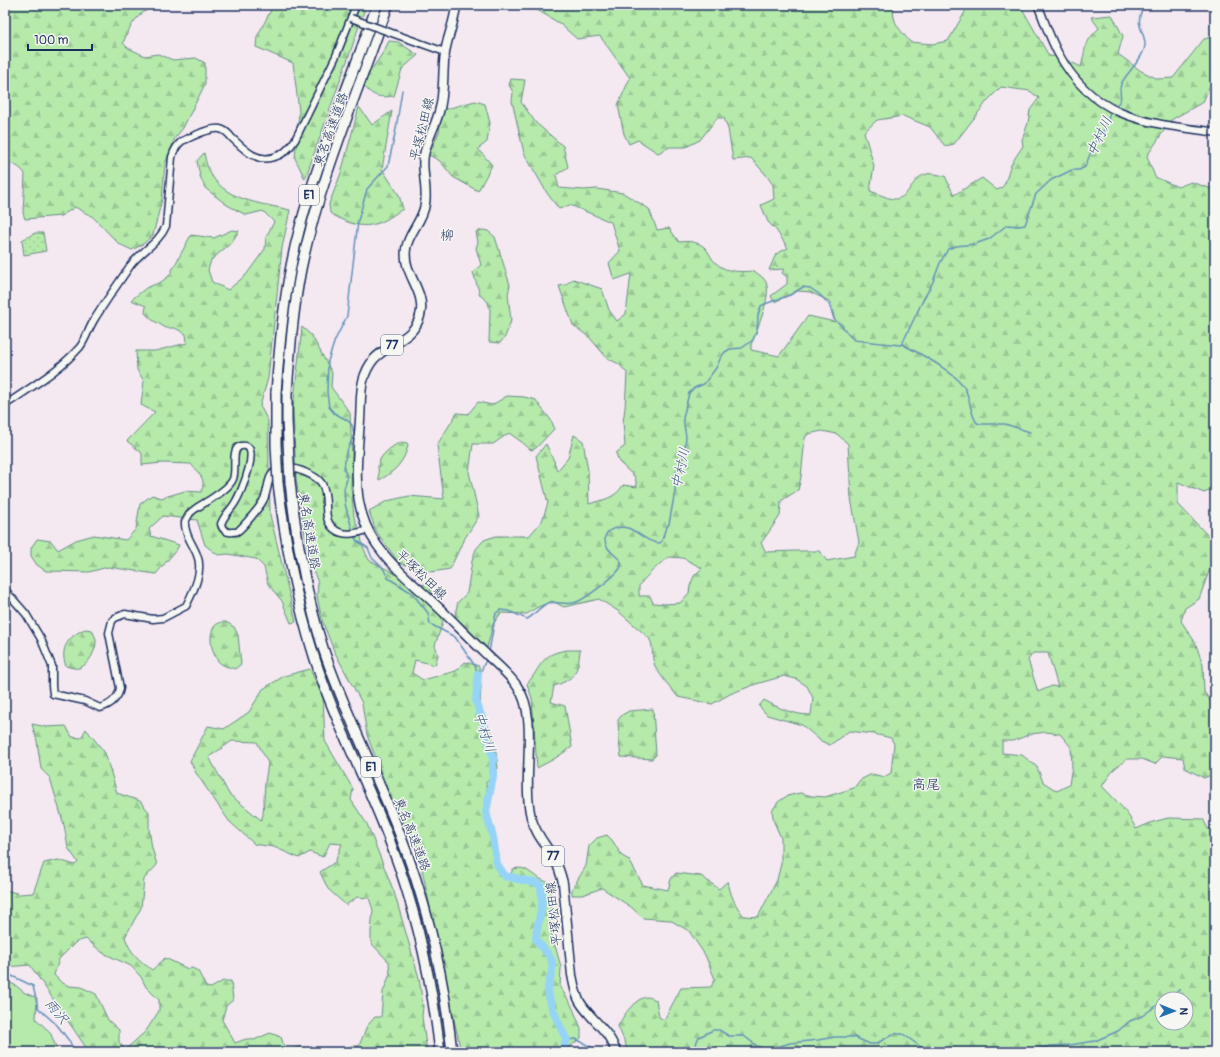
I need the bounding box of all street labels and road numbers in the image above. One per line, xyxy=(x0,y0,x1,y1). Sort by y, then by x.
street label: 東名高速道路 xyxy=(310,90,352,169)
street label: 平塚松田線 xyxy=(406,95,438,163)
road number: E1 xyxy=(299,185,319,205)
road number: 77 xyxy=(381,335,403,355)
street label: 東名高速道路 xyxy=(295,491,323,571)
street label: 平塚松田線 xyxy=(392,546,451,604)
road number: E1 xyxy=(361,757,381,777)
street label: 東名高速道路 xyxy=(391,795,434,874)
road number: 77 xyxy=(542,846,564,866)
street label: 平塚松田線 xyxy=(543,880,565,947)

